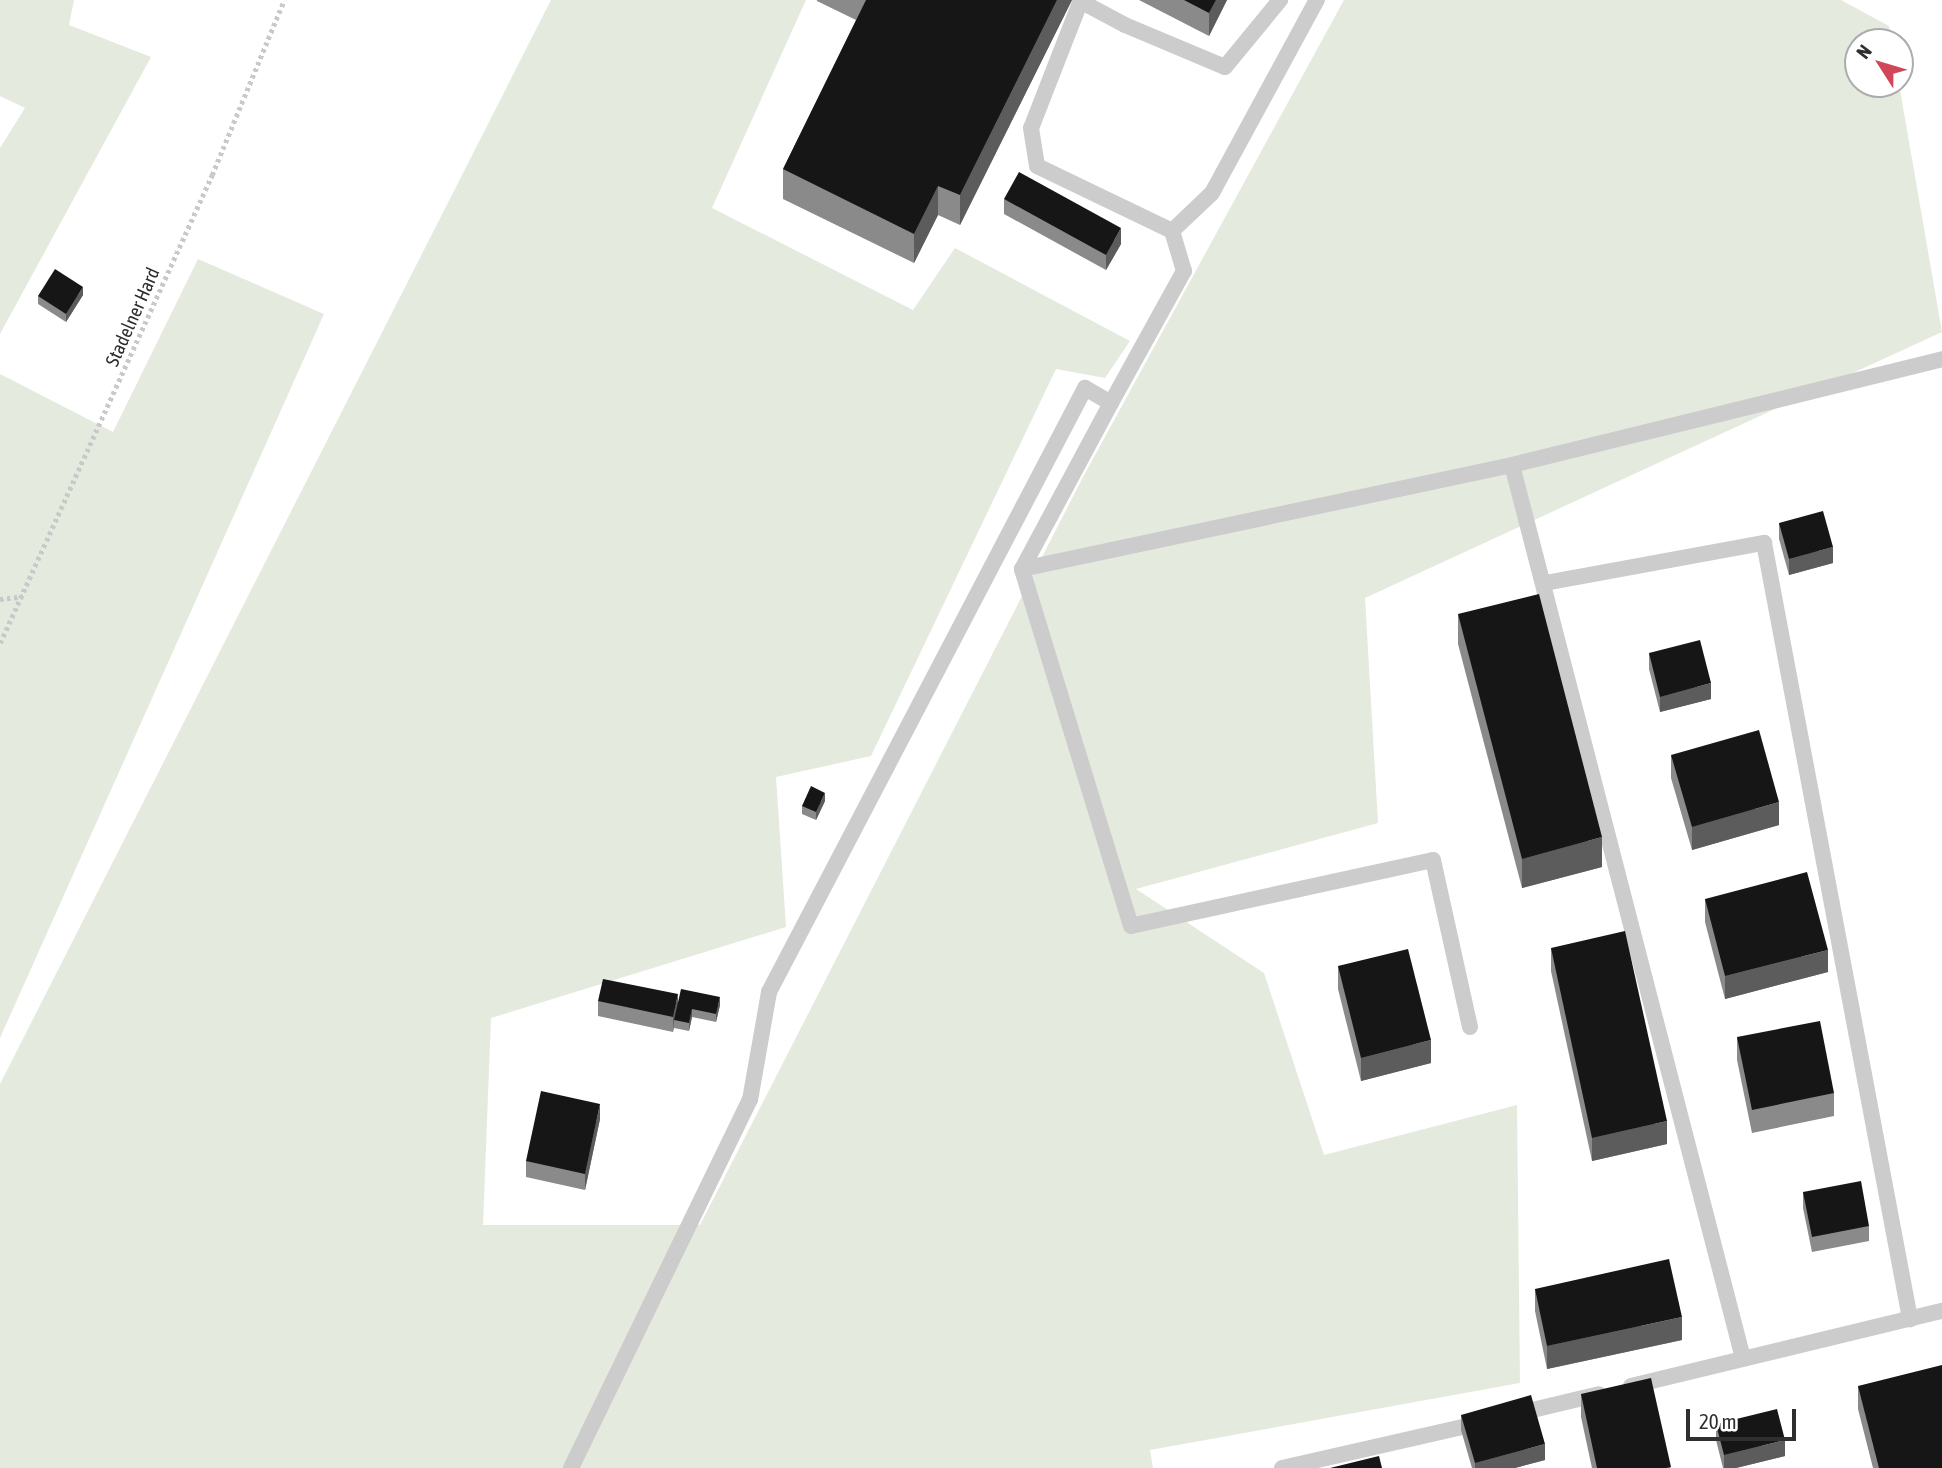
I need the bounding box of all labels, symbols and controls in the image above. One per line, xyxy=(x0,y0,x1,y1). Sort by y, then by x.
north arrow xyxy=(1844,28,1914,98)
text: N xyxy=(1852,40,1876,63)
street label: Stadelner Hard xyxy=(101,264,165,370)
scale bar xyxy=(1690,1394,1800,1438)
text: 20 m xyxy=(1699,1409,1737,1433)

